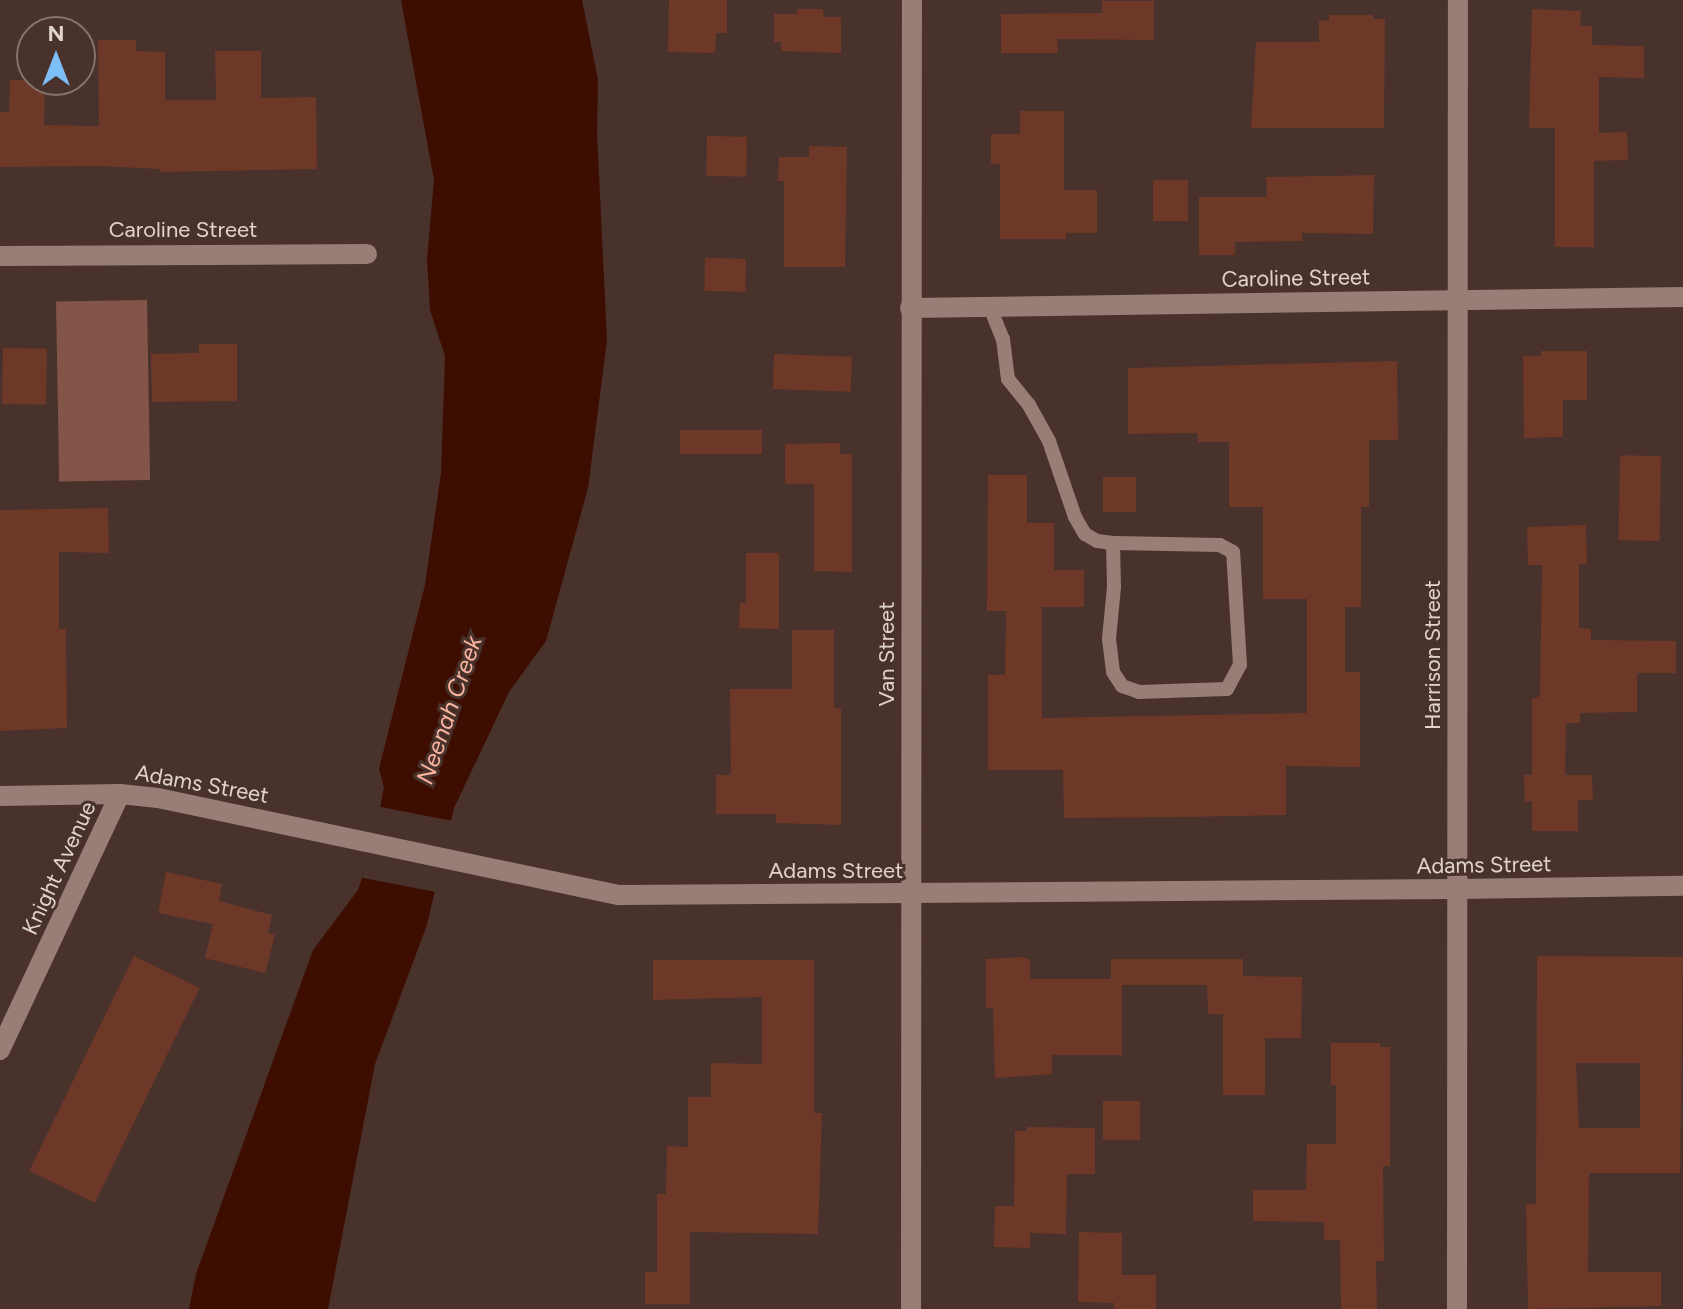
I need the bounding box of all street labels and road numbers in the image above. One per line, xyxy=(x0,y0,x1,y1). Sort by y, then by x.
street label: Caroline Street xyxy=(109,217,257,243)
street label: Caroline Street xyxy=(1222,264,1370,292)
street label: Harrison Street xyxy=(1420,580,1446,730)
street label: Van Street xyxy=(874,602,900,706)
street label: Adams Street xyxy=(133,759,271,809)
street label: Knight Avenue xyxy=(17,797,101,939)
street label: Adams Street xyxy=(1416,851,1552,879)
street label: Adams Street xyxy=(769,858,903,884)

